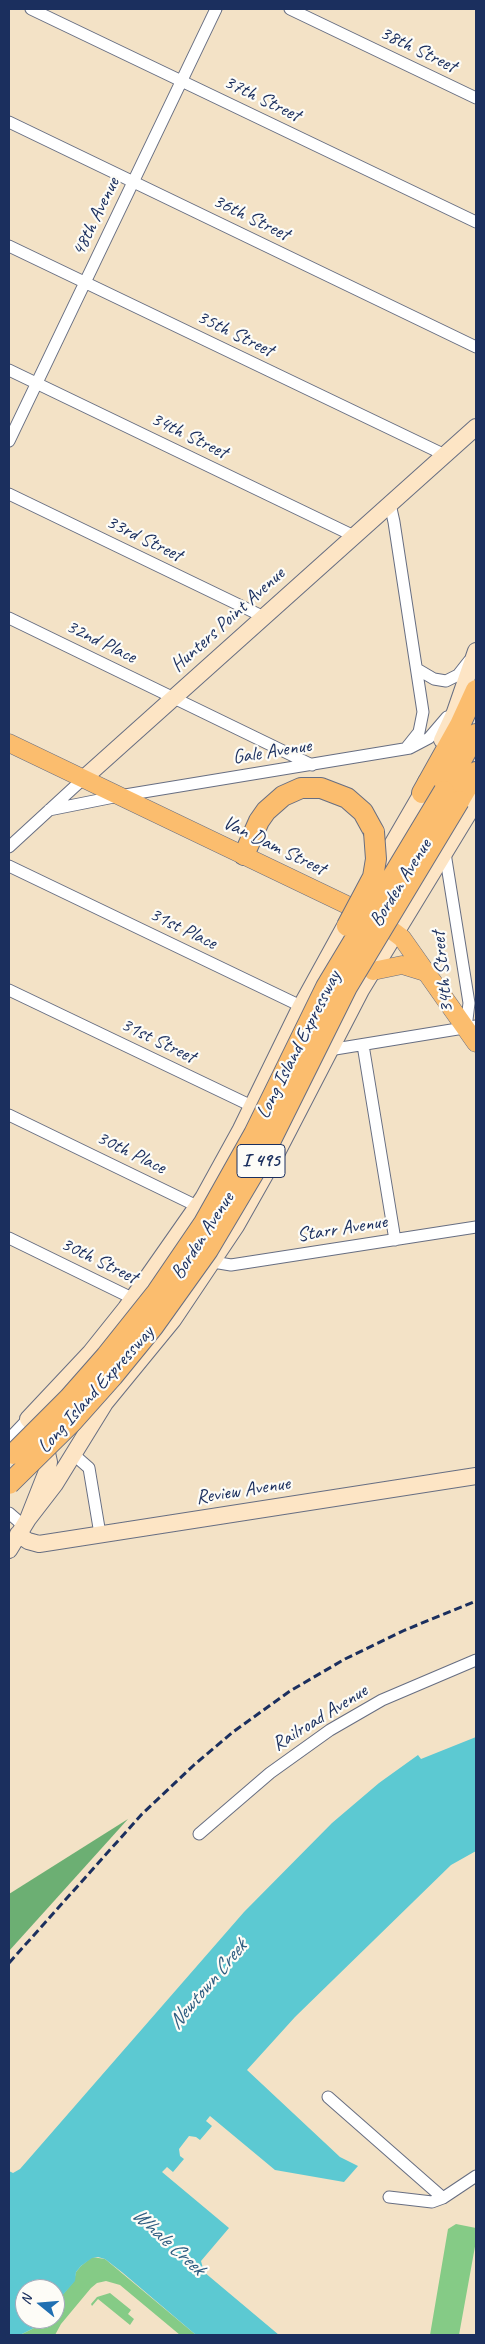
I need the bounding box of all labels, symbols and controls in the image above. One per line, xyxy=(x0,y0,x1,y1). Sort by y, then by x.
street label: 38th Street xyxy=(376,21,460,79)
street label: 37th Street xyxy=(220,70,304,128)
street label: 48th Avenue xyxy=(67,174,125,260)
street label: 36th Street xyxy=(209,189,293,247)
street label: 35th Street xyxy=(193,305,277,363)
street label: 34th Street xyxy=(147,407,231,465)
street label: 33rd Street xyxy=(102,510,186,568)
street label: Hunters Point Avenue xyxy=(166,562,290,678)
street label: 32nd Place xyxy=(62,615,140,669)
street label: Gale Avenue xyxy=(231,734,313,770)
street label: Van Dam Street xyxy=(219,811,329,881)
street label: Borden Avenue xyxy=(365,835,437,931)
street label: 31st Place xyxy=(146,903,220,955)
street label: 34th Street xyxy=(427,930,459,1014)
street label: Long Island Expressway xyxy=(251,967,347,1123)
street label: 31st Street xyxy=(117,1013,199,1069)
street label: 30th Place xyxy=(93,1126,169,1180)
road number: I 495 xyxy=(237,1144,285,1178)
street label: Borden Avenue xyxy=(166,1188,240,1284)
street label: Starr Avenue xyxy=(295,1210,389,1248)
street label: 30th Street xyxy=(57,1232,141,1290)
street label: Long Island Expressway xyxy=(33,1322,159,1458)
street label: Review Avenue xyxy=(194,1472,292,1510)
street label: Railroad Avenue xyxy=(268,1679,372,1757)
water label: Newtown Creek xyxy=(163,1935,253,2035)
water label: Whale Creek xyxy=(127,2203,209,2281)
north arrow xyxy=(15,2279,65,2329)
text: N xyxy=(17,2293,36,2306)

